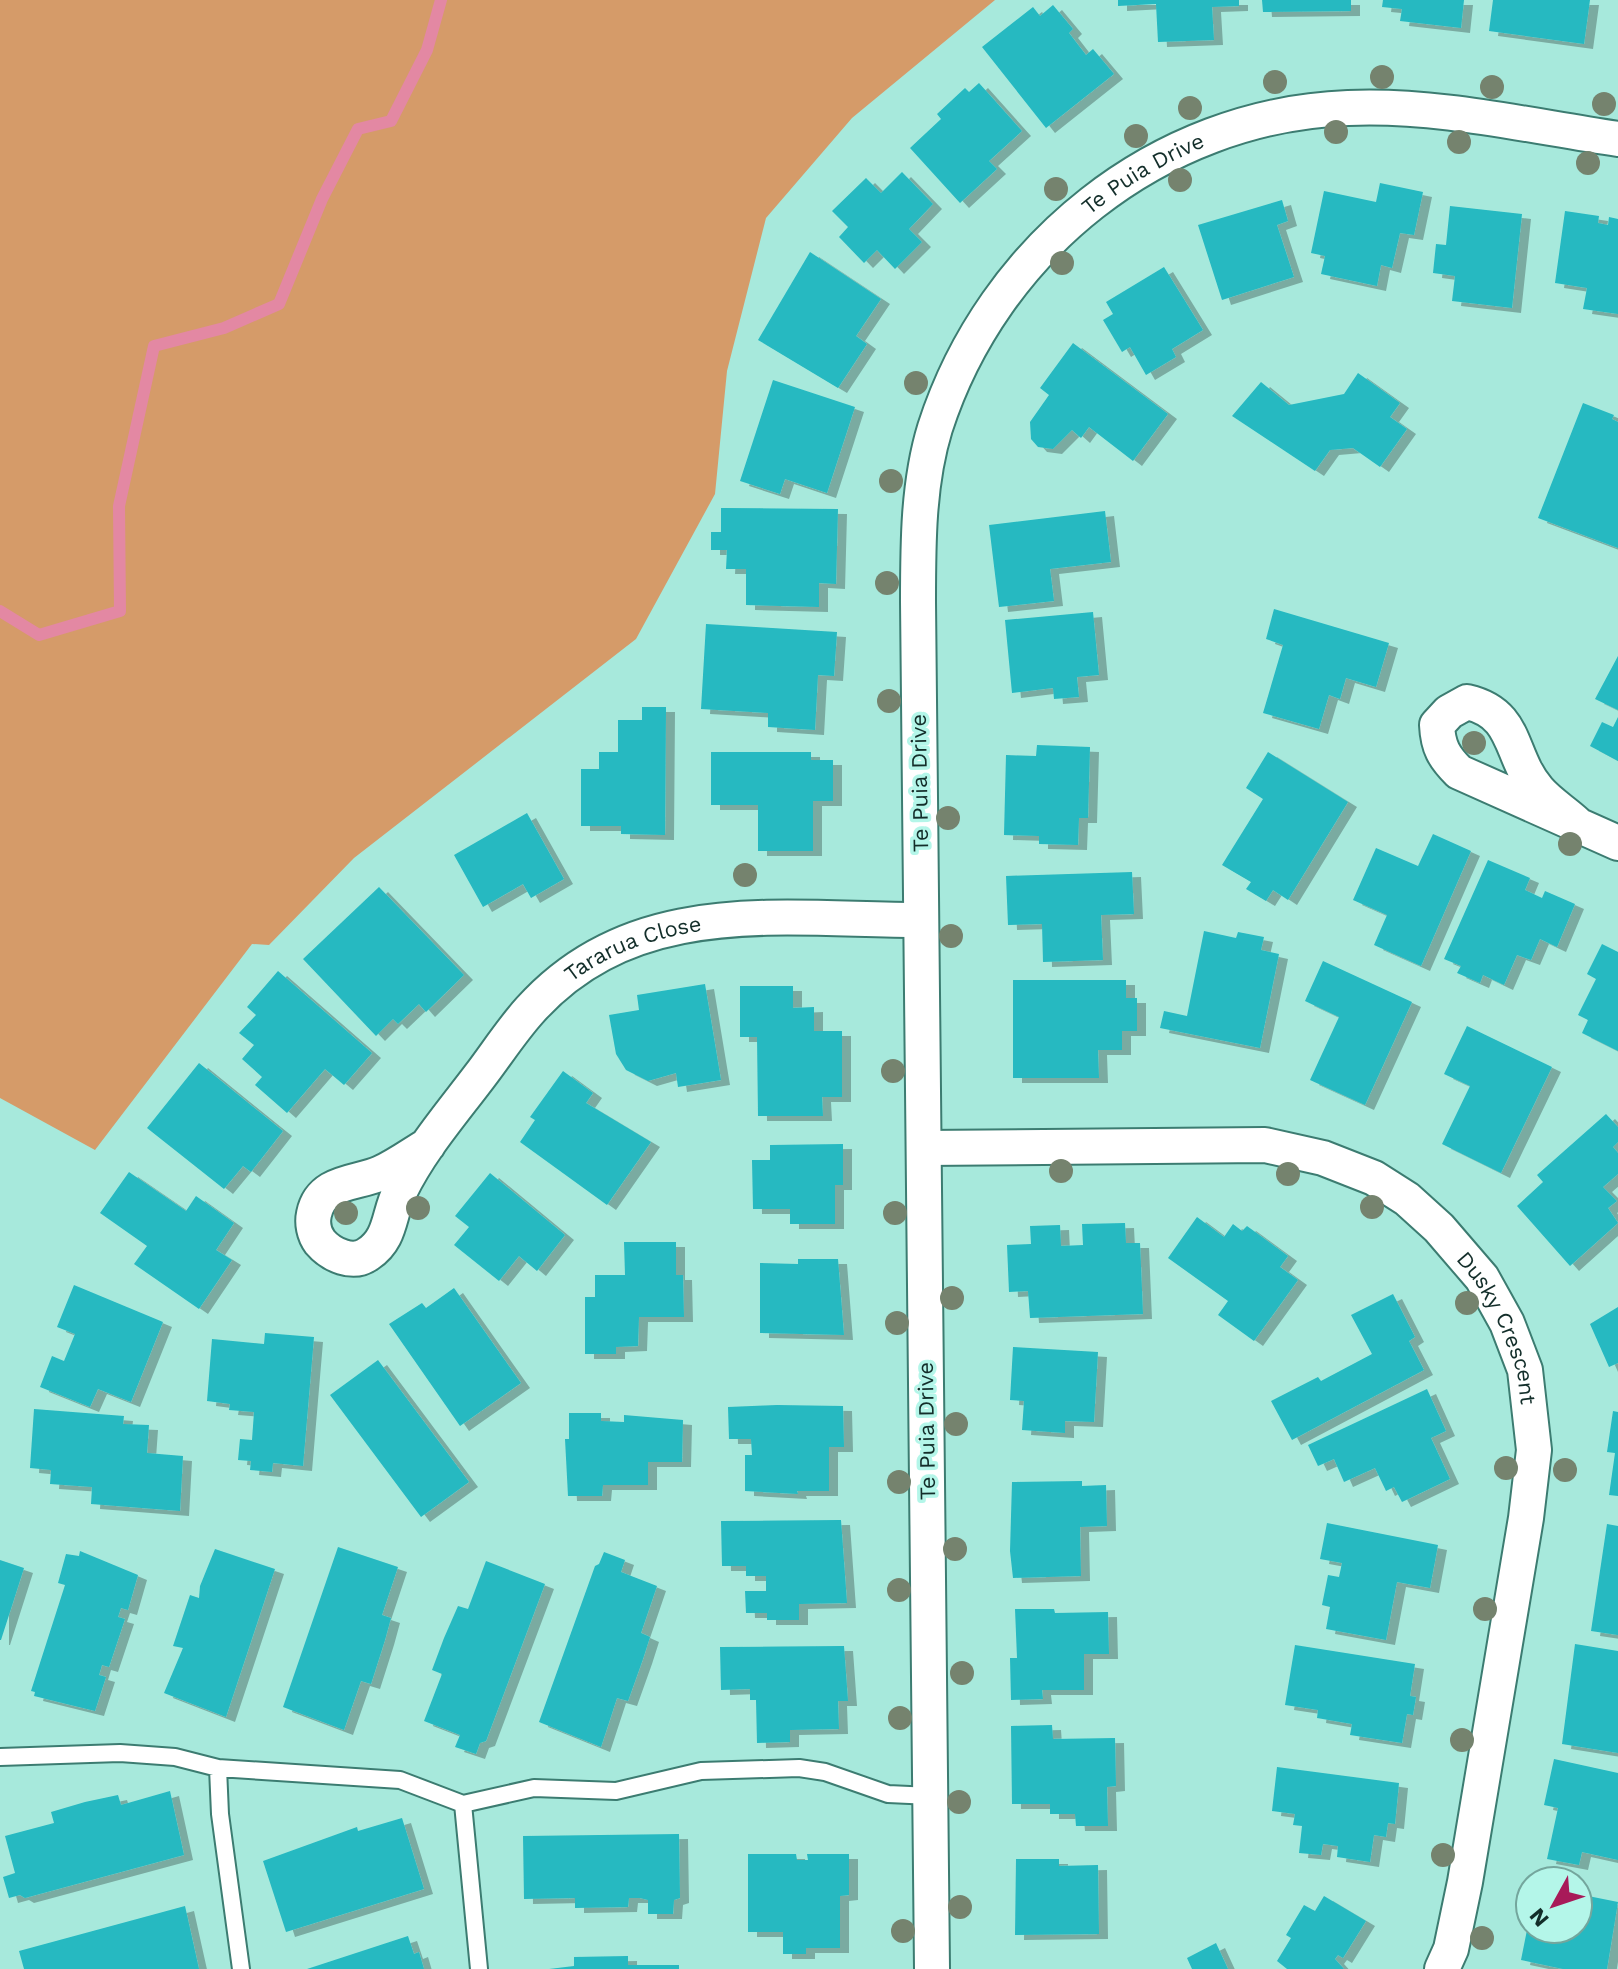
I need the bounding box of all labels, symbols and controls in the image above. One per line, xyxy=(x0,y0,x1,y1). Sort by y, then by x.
street label: Te Puia Drive xyxy=(1077,128,1208,219)
street label: Te Puia Drive xyxy=(906,714,933,852)
street label: Tararua Close xyxy=(560,911,703,986)
street label: Dusky Crescent xyxy=(1452,1246,1541,1406)
street label: Te Puia Drive xyxy=(913,1362,940,1500)
north arrow xyxy=(1514,1865,1594,1945)
text: N xyxy=(1524,1903,1554,1932)

